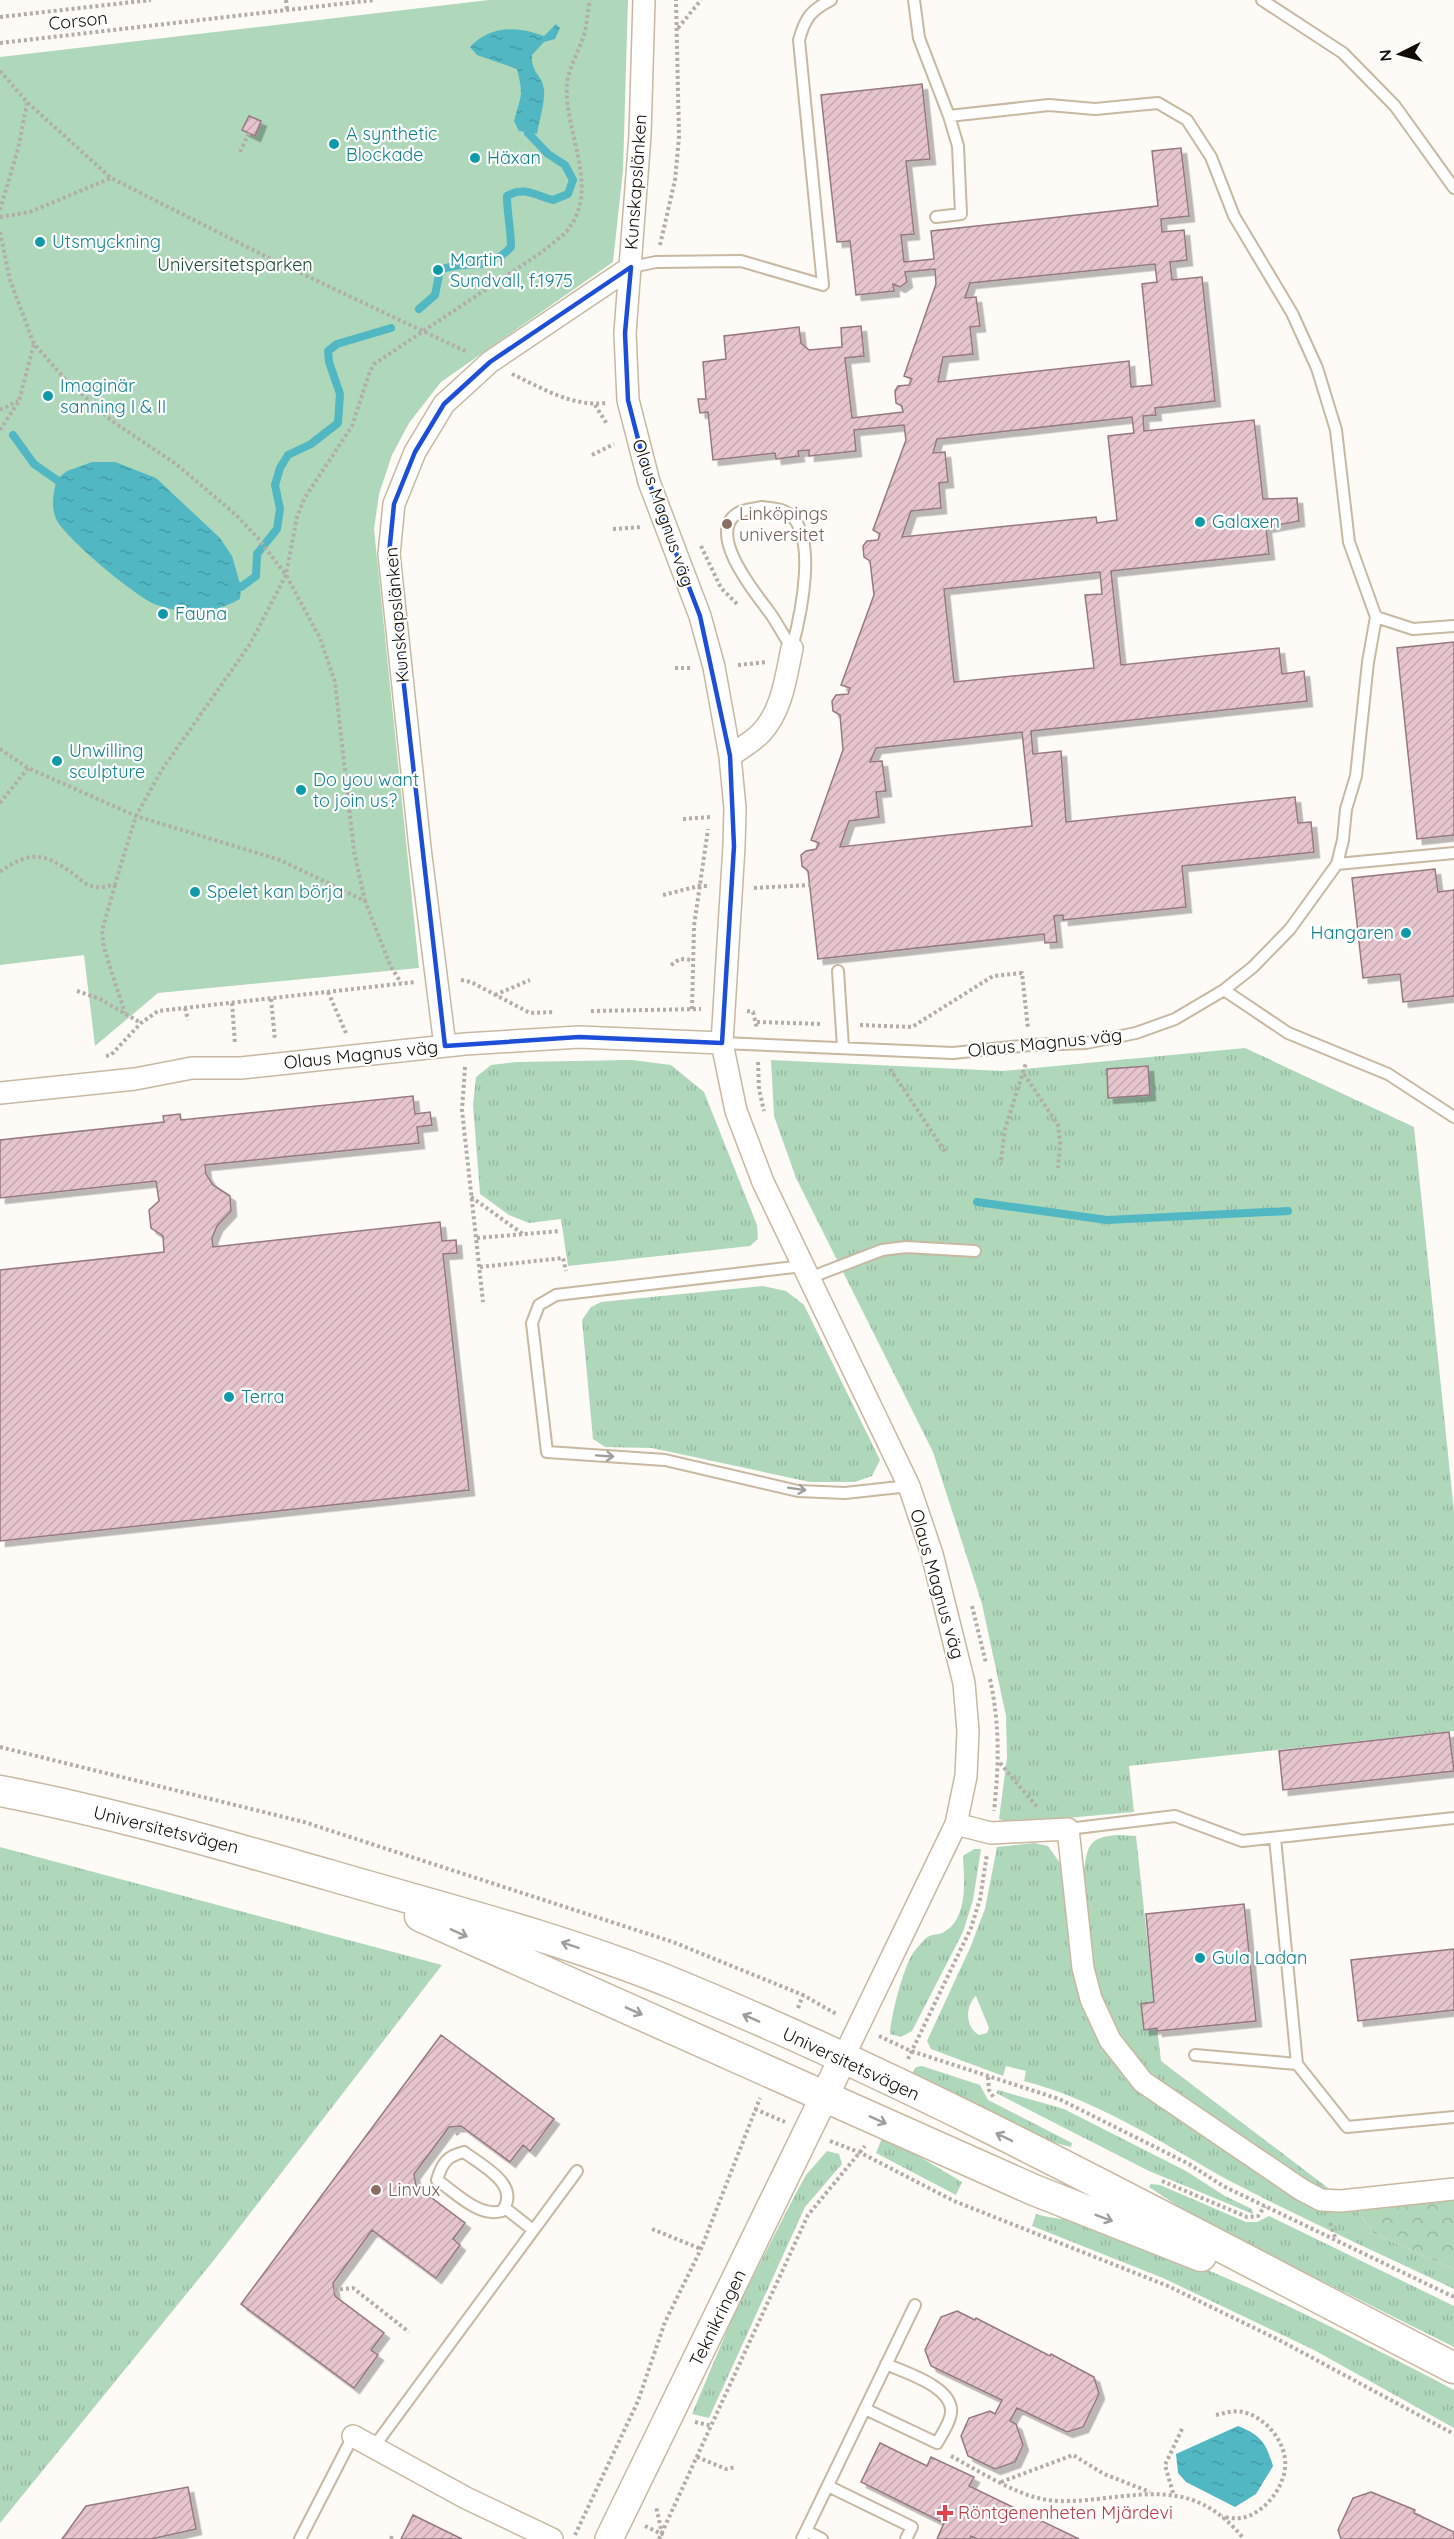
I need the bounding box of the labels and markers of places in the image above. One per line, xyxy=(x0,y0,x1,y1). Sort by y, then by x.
place label: A synthetic Blockade xyxy=(346,122,437,166)
marker: A synthetic Blockade xyxy=(327,137,341,151)
place label: Häxan xyxy=(487,146,541,169)
marker: Häxan xyxy=(468,151,482,165)
place label: Utsmyckning xyxy=(52,230,161,253)
marker: Utsmyckning xyxy=(33,235,47,249)
place label: Martin Sundvall, f.1975 xyxy=(450,248,573,292)
marker: Martin Sundvall, f.1975 xyxy=(431,263,445,277)
place label: Imaginär sanning I & II xyxy=(60,374,166,418)
marker: Imaginär sanning I & II xyxy=(41,389,55,403)
place label: Linköpings universitet xyxy=(739,502,828,546)
place label: Galaxen xyxy=(1212,510,1280,533)
marker: Galaxen xyxy=(1193,515,1207,529)
marker: Linköpings universitet xyxy=(720,517,734,531)
place label: Fauna xyxy=(175,602,227,625)
marker: Fauna xyxy=(156,607,170,621)
place label: Unwilling sculpture xyxy=(69,739,145,783)
marker: Unwilling sculpture xyxy=(50,754,64,768)
place label: Do you want to join us? xyxy=(313,768,419,812)
marker: Do you want to join us? xyxy=(294,783,308,797)
place label: Spelet kan börja xyxy=(207,880,343,903)
marker: Spelet kan börja xyxy=(188,885,202,899)
place label: Hangaren xyxy=(1311,921,1394,944)
marker: Hangaren xyxy=(1399,926,1413,940)
place label: Terra xyxy=(241,1385,284,1408)
marker: Terra xyxy=(222,1390,236,1404)
place label: Gula Ladan xyxy=(1212,1946,1307,1969)
marker: Gula Ladan xyxy=(1193,1951,1207,1965)
place label: Linvux xyxy=(388,2178,441,2201)
marker: Linvux xyxy=(369,2183,383,2197)
place label: Röntgenenheten Mjärdevi xyxy=(958,2501,1173,2524)
marker: Röntgenenheten Mjärdevi xyxy=(936,2504,954,2522)

